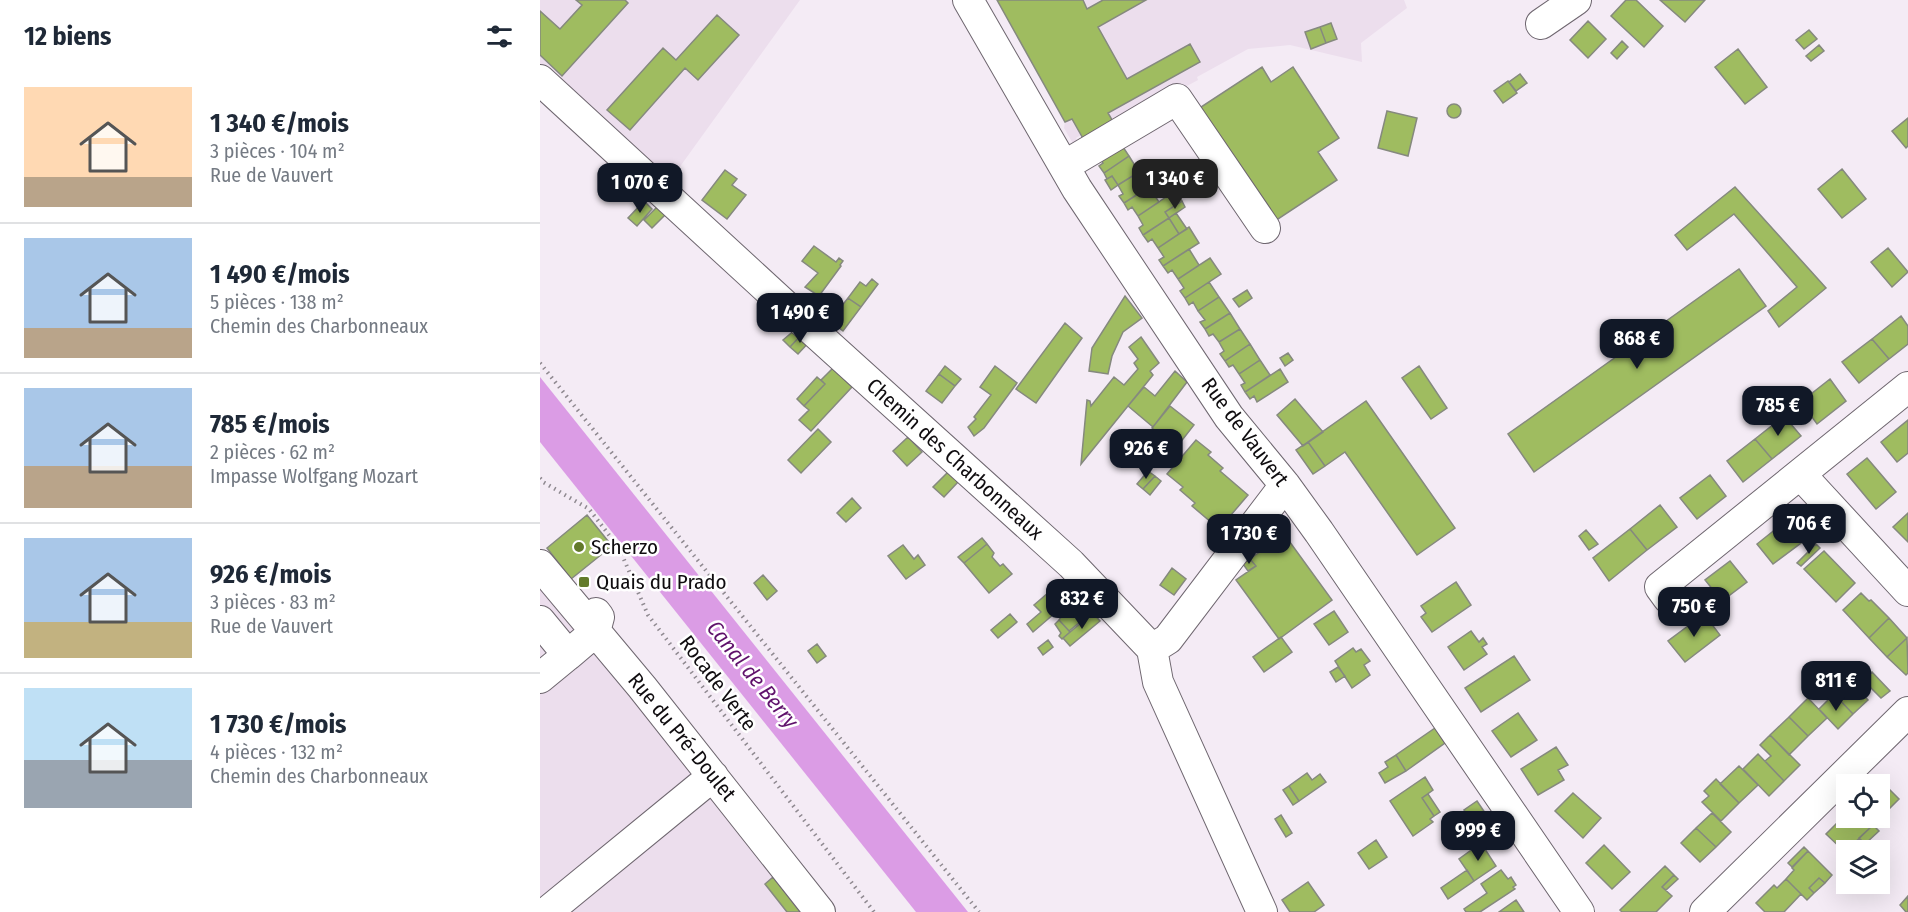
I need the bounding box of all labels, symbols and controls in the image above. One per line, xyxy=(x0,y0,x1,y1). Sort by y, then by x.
icon: filters xyxy=(483,20,516,53)
text: 12 biens xyxy=(24,21,112,52)
text: 1 340 €/mois xyxy=(210,108,349,139)
icon: home xyxy=(72,111,144,183)
text: 3 pièces · 104 m² xyxy=(210,139,345,163)
pin: 1 340 € xyxy=(1120,159,1230,210)
text: Rue de Vauvert xyxy=(210,163,333,187)
pin: 1 070 € xyxy=(585,163,695,214)
text: 1 340 € xyxy=(1146,166,1204,190)
text: 1 070 € xyxy=(611,170,669,194)
text: 1 490 €/mois xyxy=(210,259,350,290)
icon: home xyxy=(72,262,144,334)
text: 5 pièces · 138 m² xyxy=(210,290,344,314)
pin: 1 490 € xyxy=(745,293,855,344)
text: 1 490 € xyxy=(771,300,829,324)
text: Chemin des Charbonneaux xyxy=(210,314,428,338)
pin: 868 € xyxy=(1595,319,1679,370)
text: 868 € xyxy=(1614,326,1660,350)
street label: Chemin des Charbonneaux xyxy=(861,373,1049,546)
street label: Rue de Vauvert xyxy=(1196,373,1294,492)
pin: 785 € xyxy=(1736,386,1820,437)
text: 785 € xyxy=(1756,393,1800,417)
text: 785 €/mois xyxy=(210,409,330,440)
icon: home xyxy=(72,412,144,484)
pin: 926 € xyxy=(1104,429,1188,480)
text: 926 € xyxy=(1124,436,1168,460)
text: 2 pièces · 62 m² xyxy=(210,440,335,464)
text: Impasse Wolfgang Mozart xyxy=(210,464,418,488)
pin: 706 € xyxy=(1767,504,1851,555)
text: 706 € xyxy=(1787,511,1831,535)
pin: 1 730 € xyxy=(1194,514,1304,565)
text: 1 730 € xyxy=(1221,521,1277,545)
place label: Scherzo xyxy=(591,534,658,560)
marker: Scherzo xyxy=(572,540,586,554)
text: 926 €/mois xyxy=(210,559,331,590)
icon: home xyxy=(72,562,144,634)
place label: Quais du Prado xyxy=(596,569,727,595)
marker: Quais du Prado xyxy=(577,575,591,589)
pin: 832 € xyxy=(1040,579,1124,630)
text: 832 € xyxy=(1060,586,1104,610)
pin: 750 € xyxy=(1652,587,1736,638)
text: 3 pièces · 83 m² xyxy=(210,590,336,614)
text: 750 € xyxy=(1672,594,1716,618)
text: Rue de Vauvert xyxy=(210,614,333,638)
water label: Canal de Berry xyxy=(701,615,805,734)
street label: Rocade Verte xyxy=(674,630,762,736)
pin: 811 € xyxy=(1794,661,1878,712)
street label: Rue du Pré-Doulet xyxy=(622,668,742,806)
text: 811 € xyxy=(1815,668,1857,692)
text: 1 730 €/mois xyxy=(210,709,347,740)
icon: home xyxy=(72,712,144,784)
text: 4 pièces · 132 m² xyxy=(210,740,343,764)
text: Chemin des Charbonneaux xyxy=(210,764,428,788)
map controls xyxy=(1836,774,1890,894)
button: locate xyxy=(1836,774,1890,828)
pin: 999 € xyxy=(1436,811,1520,862)
text: 999 € xyxy=(1455,818,1501,842)
button: layers xyxy=(1836,840,1890,894)

